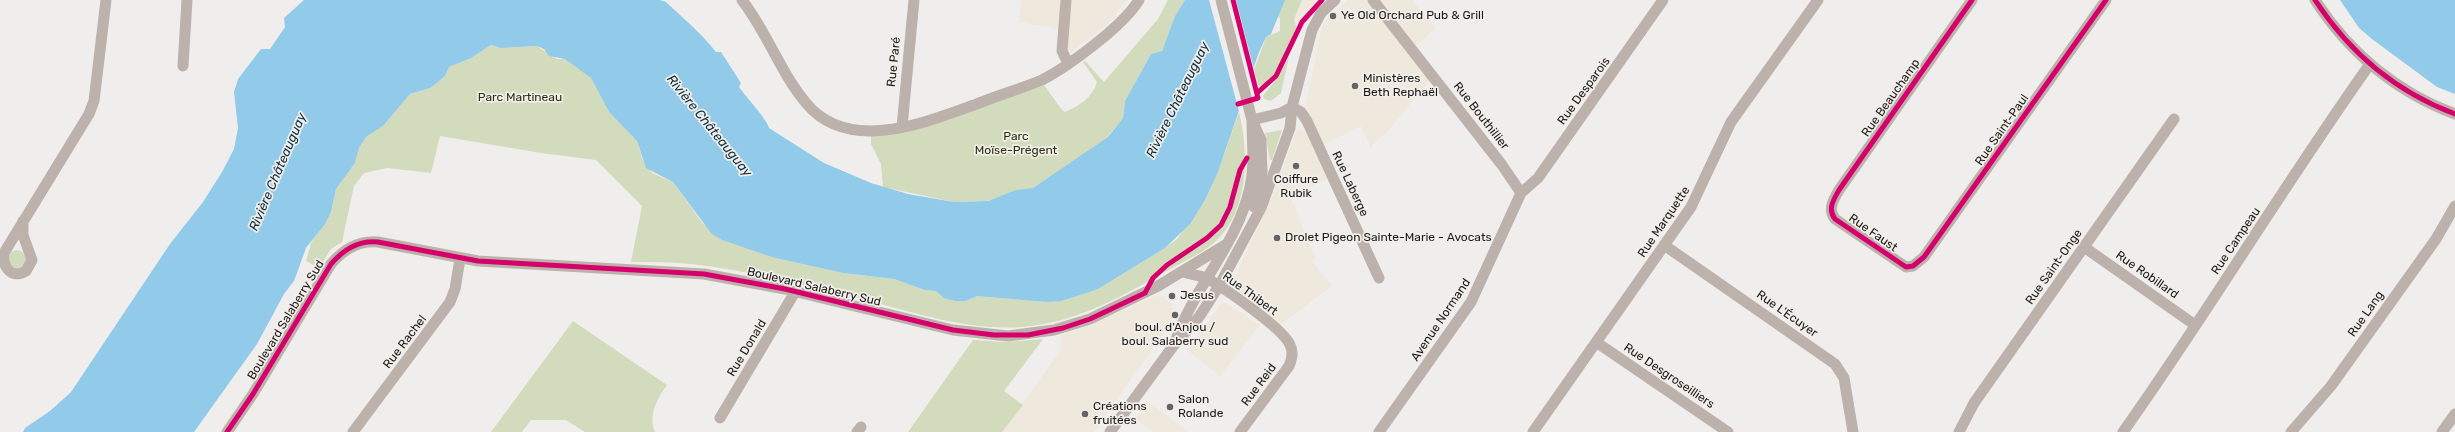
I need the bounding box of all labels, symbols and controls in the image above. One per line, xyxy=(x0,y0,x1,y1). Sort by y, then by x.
place label: Ye Old Orchard Pub & Grill xyxy=(1341,9,1484,23)
marker: Ye Old Orchard Pub & Grill xyxy=(1328,11,1338,21)
street label: Rue Paré xyxy=(884,36,904,88)
water label: Rivière Châteauguay xyxy=(1143,40,1213,160)
street label: Rue Desparois xyxy=(1555,54,1613,128)
street label: Rue Beauchamp xyxy=(1859,56,1923,140)
water label: Rivière Châteauguay xyxy=(663,72,755,180)
place label: Ministères Beth Rephaël xyxy=(1363,72,1438,100)
street label: Rue Bouthillier xyxy=(1450,79,1512,153)
marker: Ministères Beth Rephaël xyxy=(1350,81,1360,91)
park label: Parc Martineau xyxy=(478,91,562,105)
street label: Rue Saint-Paul xyxy=(1972,92,2032,168)
water label: Rivière Châteauguay xyxy=(246,111,310,233)
park label: Parc Moïse-Prégent xyxy=(975,130,1057,158)
street label: Rue Laberge xyxy=(1329,149,1371,219)
marker: Coiffure Rubik xyxy=(1291,161,1301,171)
place label: Coiffure Rubik xyxy=(1274,173,1318,201)
street label: Rue Marquette xyxy=(1635,184,1693,260)
street label: Rue Campeau xyxy=(2208,205,2264,277)
street label: Rue Faust xyxy=(1846,211,1900,255)
street label: Rue Saint-Onge xyxy=(2023,227,2085,307)
place label: Drolet Pigeon Sainte-Marie - Avocats xyxy=(1285,231,1492,245)
marker: Drolet Pigeon Sainte-Marie - Avocats xyxy=(1272,233,1282,243)
street label: Rue Robillard xyxy=(2113,248,2181,302)
street label: Boulevard Salaberry Sud xyxy=(245,258,327,382)
street label: Boulevard Salaberry Sud xyxy=(746,265,882,309)
street label: Rue Thibert xyxy=(1220,269,1280,319)
street label: Avenue Normand xyxy=(1408,276,1474,364)
street label: Rue L'Écuyer xyxy=(1754,288,1820,340)
street label: Rue Lang xyxy=(2345,288,2387,340)
place label: Jesus xyxy=(1180,289,1214,303)
marker: Jesus xyxy=(1167,291,1177,301)
marker: boul. d'Anjou / boul. Salaberry sud xyxy=(1170,310,1180,320)
street label: Rue Rachel xyxy=(380,313,430,371)
street label: Rue Donald xyxy=(724,317,770,379)
place label: boul. d'Anjou / boul. Salaberry sud xyxy=(1122,321,1228,349)
street label: Rue Desgroseilliers xyxy=(1621,340,1717,412)
street label: Rue Reid xyxy=(1238,361,1280,409)
place label: Salon Rolande xyxy=(1178,393,1223,421)
place label: Créations fruitées xyxy=(1093,400,1147,428)
marker: Salon Rolande xyxy=(1165,402,1175,412)
marker: Créations fruitées xyxy=(1080,409,1090,419)

